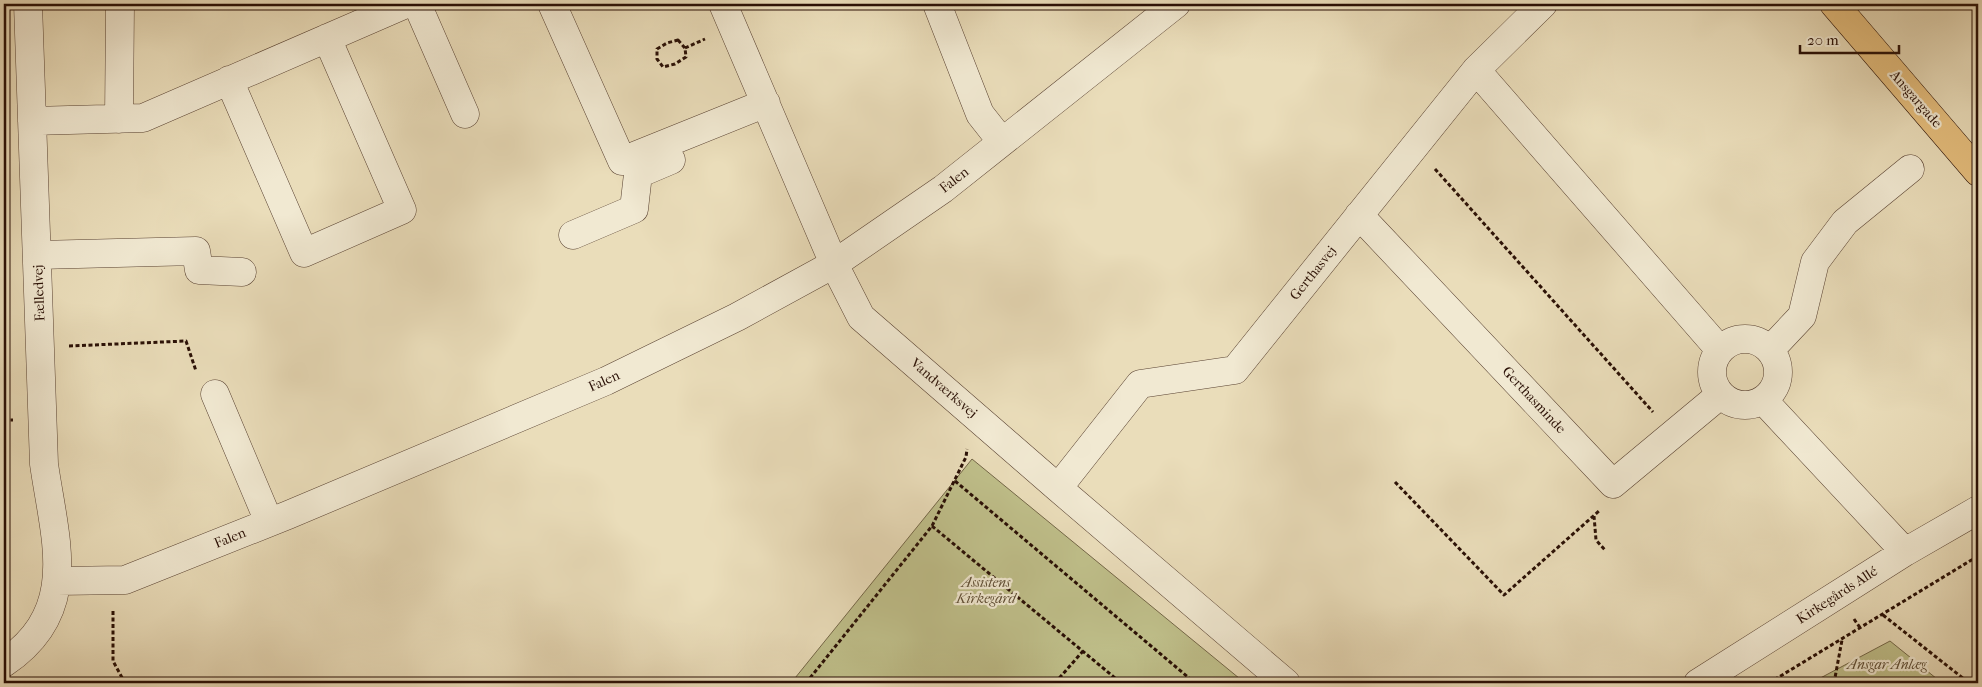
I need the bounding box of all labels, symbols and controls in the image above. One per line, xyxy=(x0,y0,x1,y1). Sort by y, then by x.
scale bar xyxy=(1800,22,1898,54)
text: 20 m xyxy=(1807,31,1839,49)
street label: Ansgargade xyxy=(1886,66,1946,131)
street label: Falen xyxy=(936,163,972,197)
street label: Gerthasvej xyxy=(1286,243,1340,303)
street label: Fælledvej xyxy=(30,264,48,322)
street label: Vandværksvej xyxy=(906,354,981,422)
street label: Gerthasminde xyxy=(1499,363,1570,437)
street label: Falen xyxy=(586,367,622,395)
street label: Falen xyxy=(212,524,248,552)
street label: Kirkegårds Allé xyxy=(1793,562,1881,628)
park label: Assistens Kirkegård xyxy=(955,574,1018,607)
park label: Ansgar Anlæg xyxy=(1845,656,1927,673)

